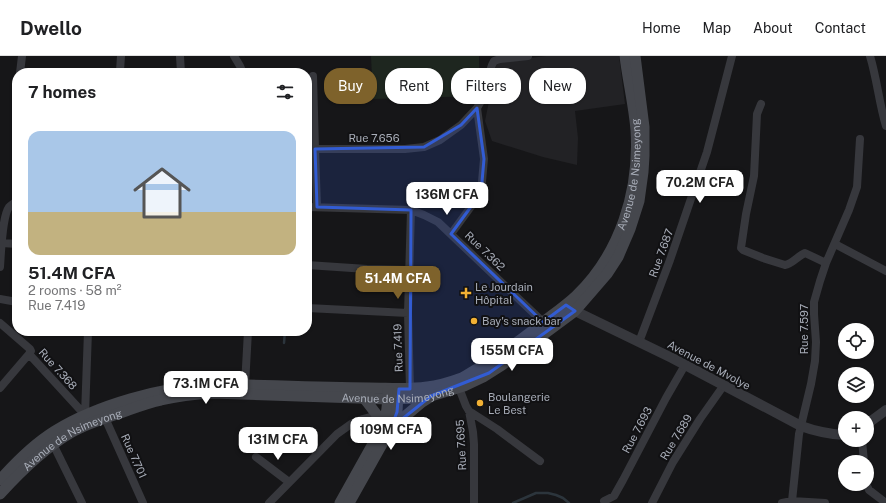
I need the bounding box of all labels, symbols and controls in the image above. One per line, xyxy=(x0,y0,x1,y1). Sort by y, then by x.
text: Dwello xyxy=(20,17,82,39)
text: Home xyxy=(642,20,681,36)
text: Map xyxy=(703,20,731,36)
text: About xyxy=(753,20,793,36)
text: Contact xyxy=(815,20,866,36)
chip: Buy xyxy=(324,68,377,104)
chip: Rent xyxy=(385,68,443,104)
chip: Filters xyxy=(451,68,521,104)
chip: New xyxy=(529,68,586,104)
icon: filters xyxy=(274,81,296,103)
text: 7 homes xyxy=(28,82,96,102)
street label: Avenue de Nsimeyong xyxy=(615,118,643,232)
street label: Rue 7.656 xyxy=(348,132,400,144)
icon: home xyxy=(126,157,198,229)
pin: 70.2M CFA xyxy=(654,170,746,204)
text: 70.2M CFA xyxy=(665,175,735,190)
pin: 136M CFA xyxy=(406,182,488,216)
text: 136M CFA xyxy=(415,187,479,202)
street label: Rue 7.687 xyxy=(647,227,675,279)
street label: Rue 7.362 xyxy=(463,229,508,273)
text: 51.4M CFA xyxy=(28,263,116,283)
pin: 51.4M CFA xyxy=(352,266,444,300)
text: 51.4M CFA xyxy=(364,271,432,286)
place label: Le Jourdain Hôpital xyxy=(475,281,533,306)
text: 2 rooms · 58 m² xyxy=(28,283,121,298)
marker: Le Jourdain Hôpital xyxy=(460,287,472,299)
text: Rue 7.419 xyxy=(28,298,85,313)
street label: Rue 7.597 xyxy=(798,303,810,354)
place label: Bay's snack bar xyxy=(482,315,561,327)
marker: Bay's snack bar xyxy=(469,316,479,326)
street label: Rue 7.419 xyxy=(391,323,405,372)
map controls xyxy=(838,323,874,491)
button: locate xyxy=(838,323,874,359)
pin: 155M CFA xyxy=(471,338,553,372)
street label: Avenue de Mvolye xyxy=(665,338,753,392)
text: 155M CFA xyxy=(480,343,544,358)
street label: Rue 7.368 xyxy=(36,346,80,392)
button: layers xyxy=(838,367,874,403)
pin: 73.1M CFA xyxy=(160,371,252,405)
text: 73.1M CFA xyxy=(173,376,239,391)
street label: Avenue de Nsimeyong xyxy=(341,383,456,405)
place label: Boulangerie Le Best xyxy=(488,391,550,416)
marker: Boulangerie Le Best xyxy=(475,398,485,408)
street label: Rue 7.693 xyxy=(620,405,654,455)
street label: Avenue de Nsimeyong xyxy=(20,407,124,473)
button: + xyxy=(838,411,874,447)
street label: Rue 7.689 xyxy=(658,412,694,462)
pin: 109M CFA xyxy=(350,417,432,451)
street label: Rue 7.695 xyxy=(454,419,468,471)
text: 109M CFA xyxy=(359,422,423,437)
pin: 131M CFA xyxy=(237,427,319,461)
street label: Rue 7.701 xyxy=(119,432,149,480)
text: 131M CFA xyxy=(248,432,308,447)
button: − xyxy=(838,455,874,491)

